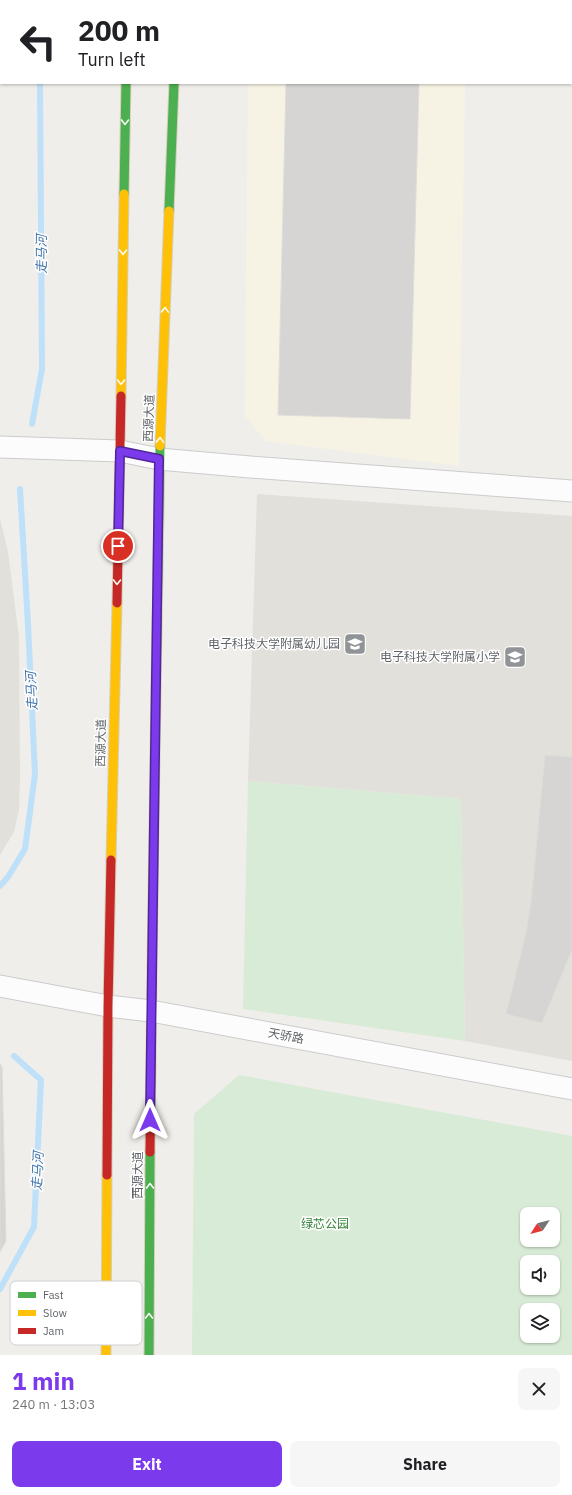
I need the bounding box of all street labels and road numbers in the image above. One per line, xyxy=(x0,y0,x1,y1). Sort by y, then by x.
street label: 西源大道 xyxy=(140,394,157,442)
street label: 西源大道 xyxy=(93,719,108,767)
street label: 天骄路 xyxy=(267,1025,305,1046)
street label: 西源大道 xyxy=(130,1151,145,1199)

